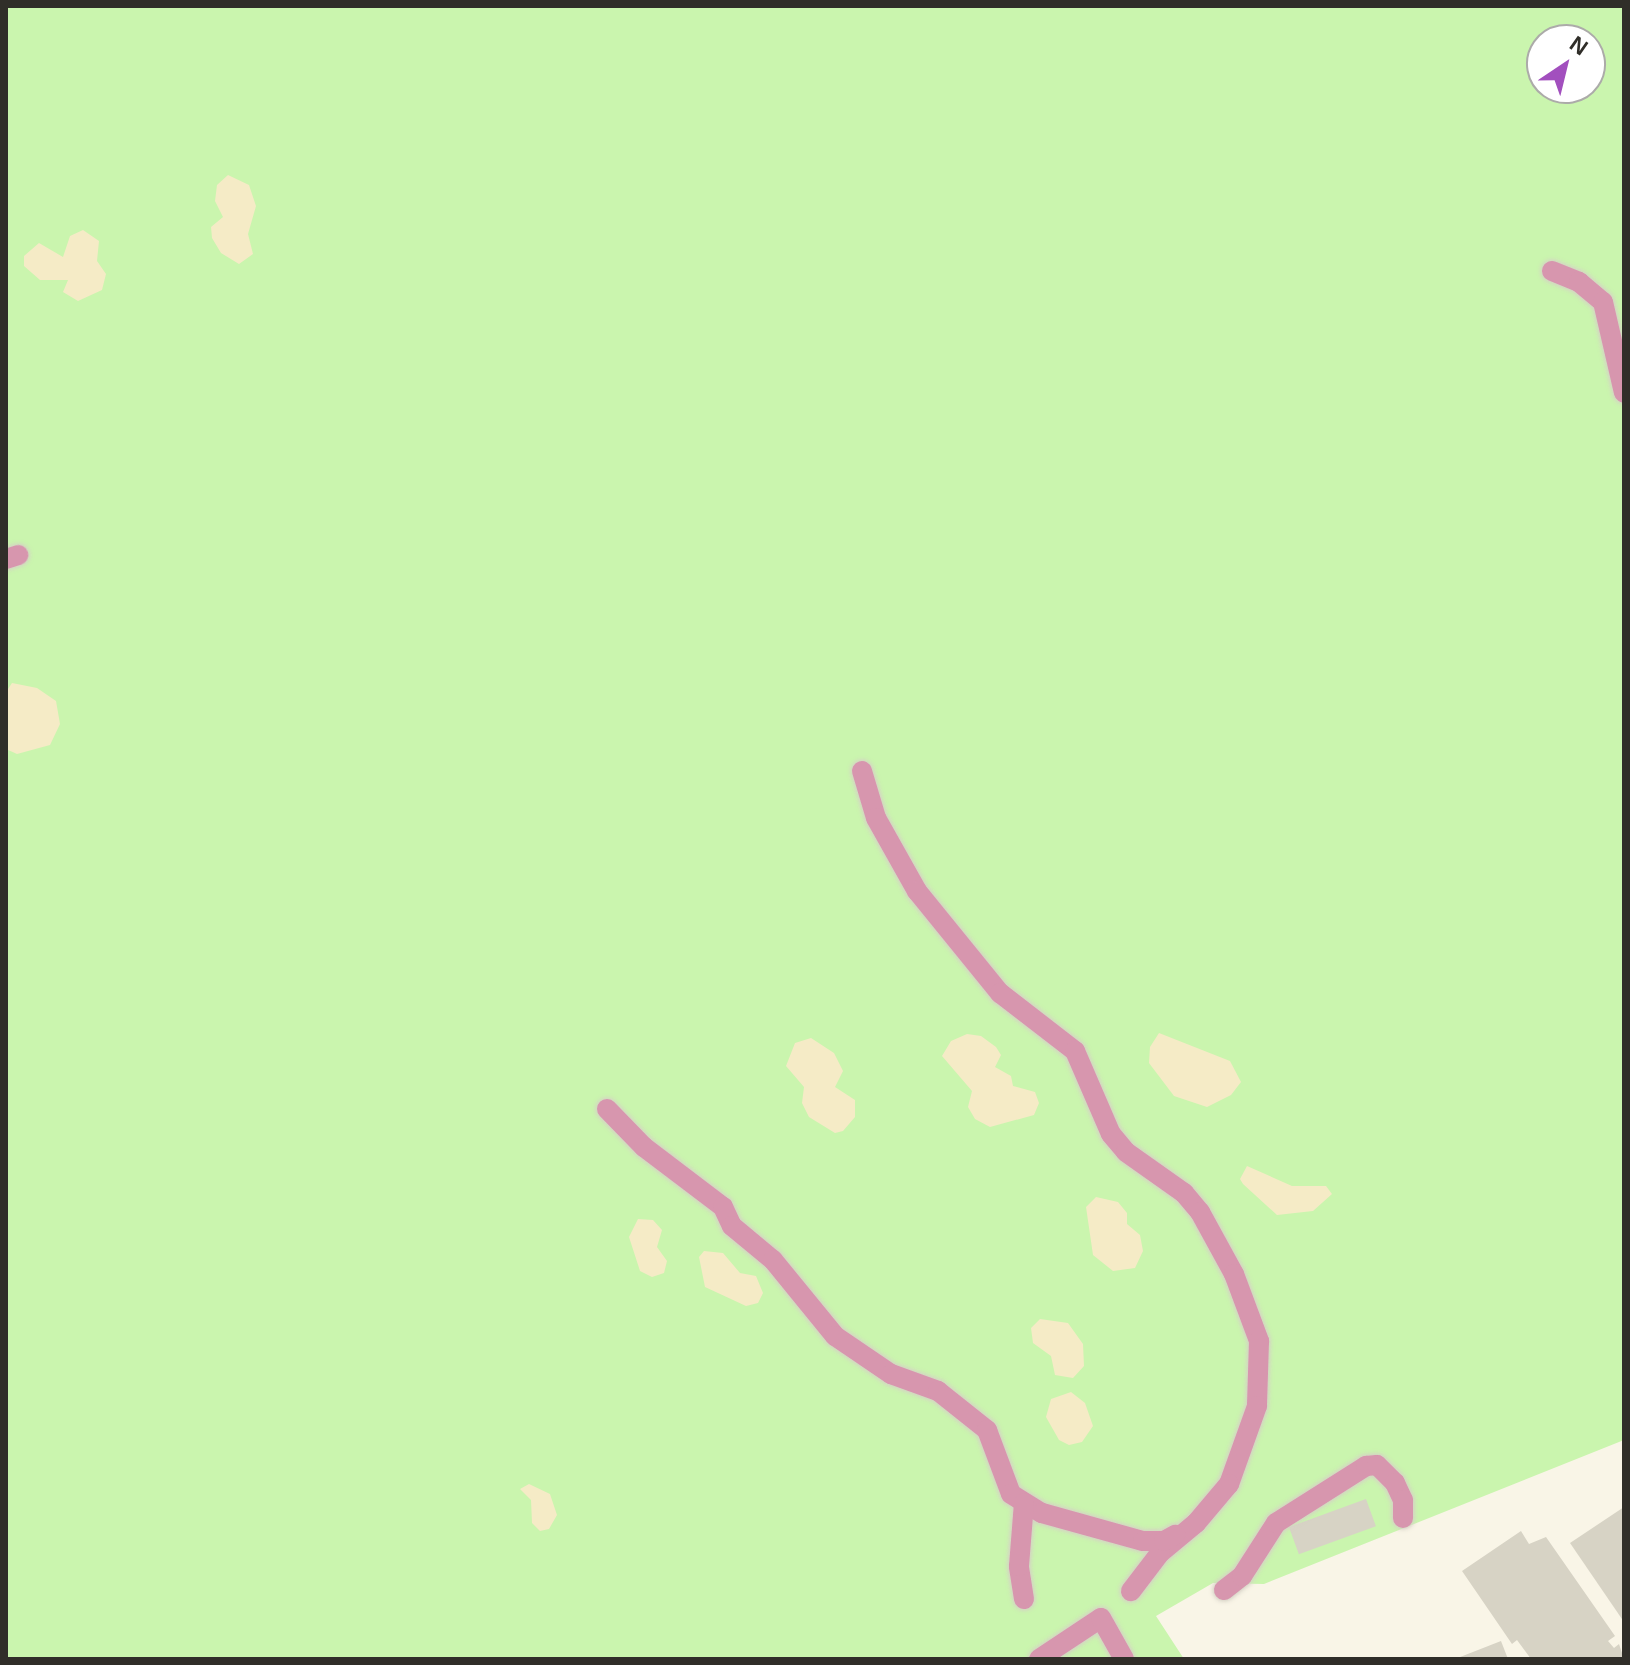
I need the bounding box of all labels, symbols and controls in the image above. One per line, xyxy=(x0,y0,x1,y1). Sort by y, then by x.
north arrow xyxy=(1526,24,1606,104)
text: N xyxy=(1565,31,1593,60)

